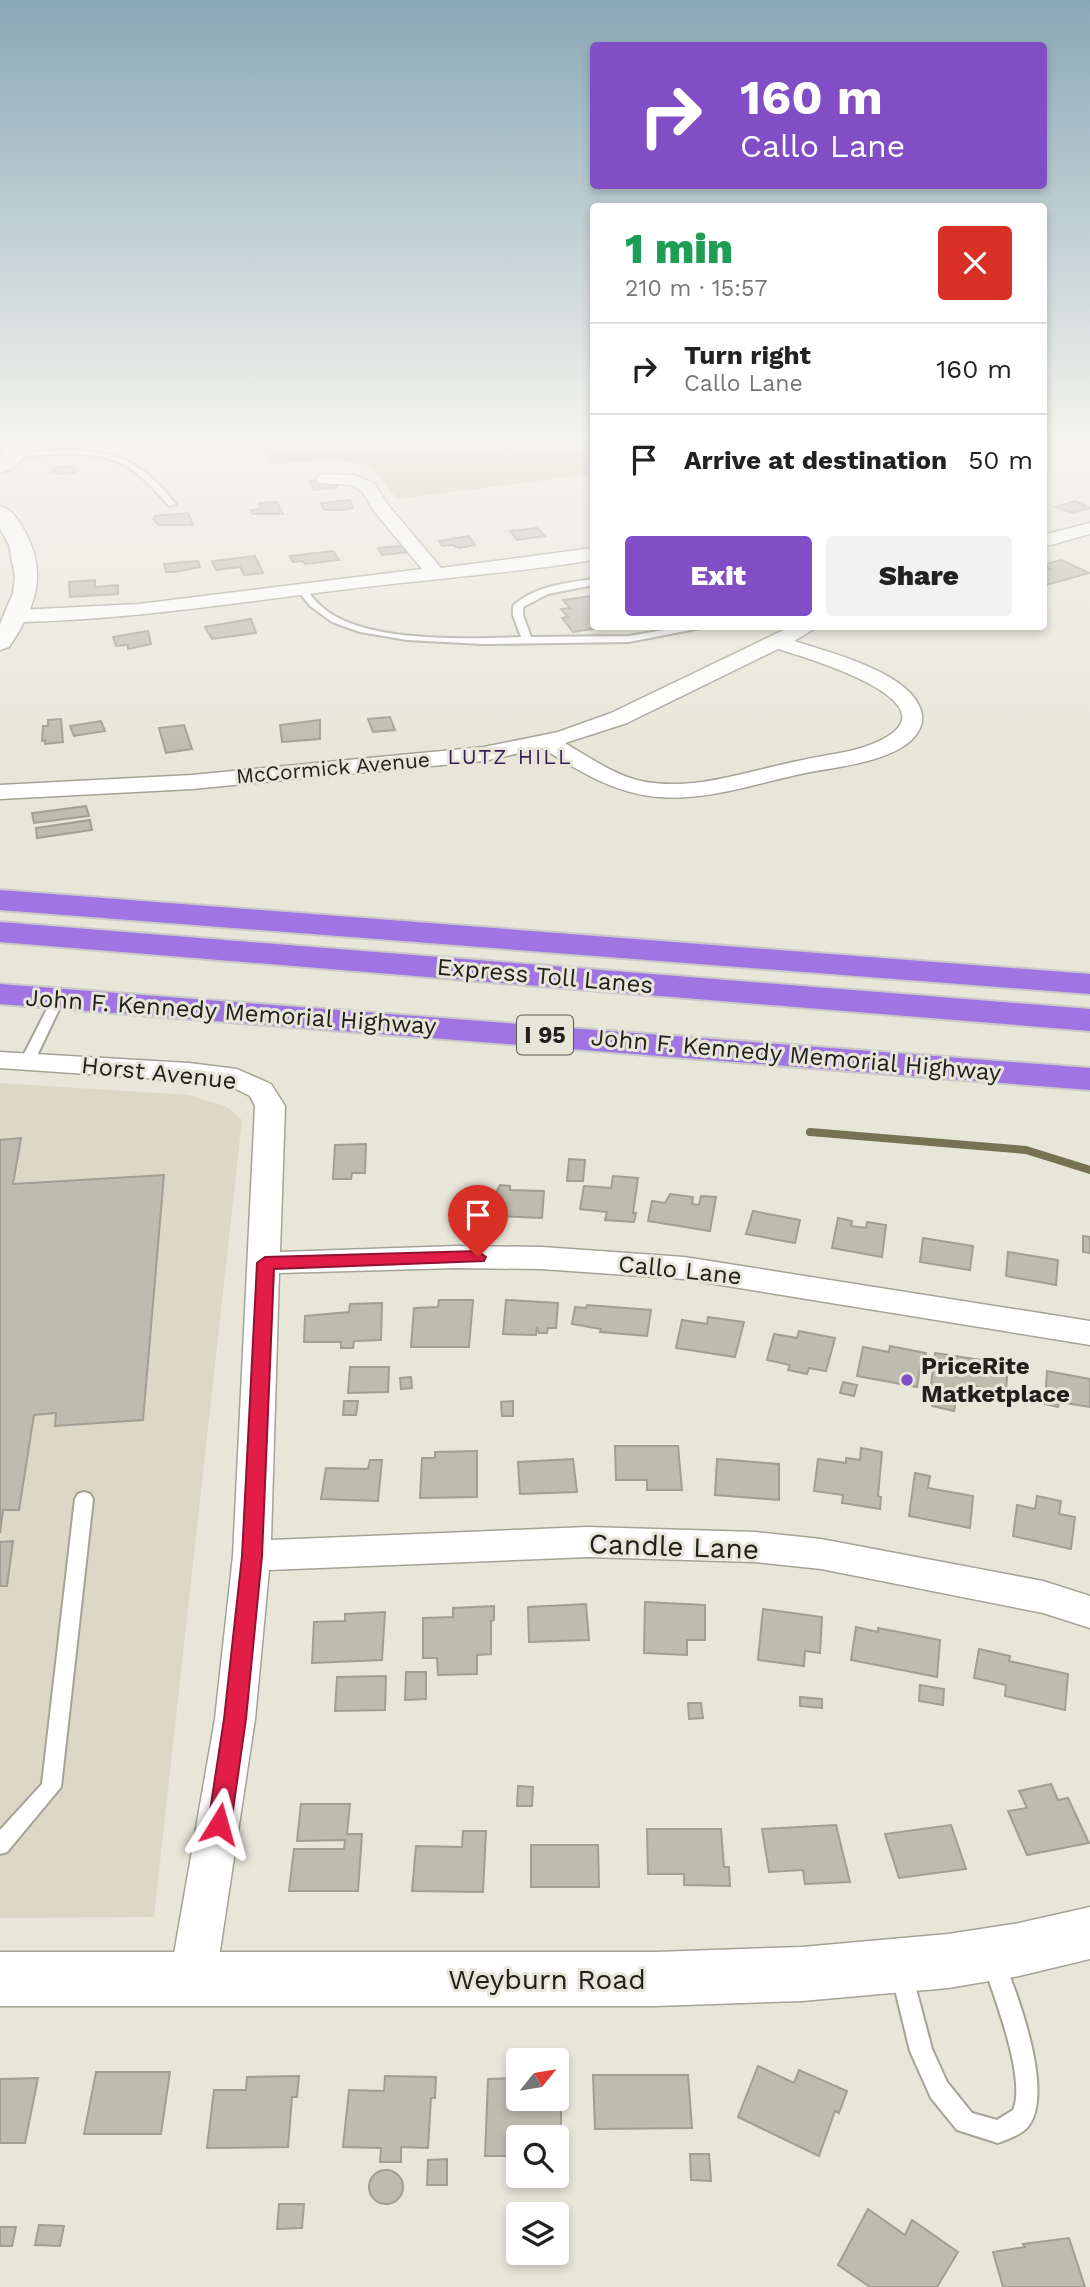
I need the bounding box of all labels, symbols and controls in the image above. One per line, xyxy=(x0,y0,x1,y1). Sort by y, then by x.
text: 160 m xyxy=(740,68,883,126)
icon: right xyxy=(625,70,716,161)
text: Callo Lane xyxy=(740,127,905,165)
text: 1 min xyxy=(625,224,733,273)
button: close xyxy=(938,226,1012,300)
text: 210 m · 15:57 xyxy=(625,275,767,302)
text: Turn right xyxy=(684,340,811,370)
icon: right xyxy=(625,350,663,388)
text: 160 m xyxy=(936,354,1012,384)
text: Callo Lane xyxy=(684,370,803,397)
icon: arrive xyxy=(625,441,663,479)
text: Arrive at destination xyxy=(684,445,947,475)
text: 50 m xyxy=(968,445,1033,475)
button: Exit xyxy=(625,536,812,616)
button: Share xyxy=(826,536,1012,616)
district label: LUTZ HILL xyxy=(448,744,572,769)
street label: McCormick Avenue xyxy=(235,747,431,788)
street label: Express Toll Lanes xyxy=(436,953,654,999)
street label: John F. Kennedy Memorial Highway xyxy=(25,984,438,1040)
road number: I 95 xyxy=(517,1016,573,1054)
street label: John F. Kennedy Memorial Highway xyxy=(590,1023,1003,1087)
street label: Horst Avenue xyxy=(80,1051,238,1095)
pin xyxy=(448,1185,508,1257)
icon: arrive xyxy=(459,1196,497,1234)
street label: Callo Lane xyxy=(617,1250,743,1290)
place label: PriceRite Matketplace xyxy=(921,1352,1070,1408)
marker: PriceRite Matketplace xyxy=(899,1372,915,1388)
street label: Candle Lane xyxy=(588,1527,760,1566)
position arrow xyxy=(182,1787,256,1861)
street label: Weyburn Road xyxy=(448,1963,646,1996)
north arrow xyxy=(506,2048,569,2110)
map controls xyxy=(506,2048,569,2265)
button: search xyxy=(506,2125,569,2188)
button: layers xyxy=(506,2202,569,2265)

